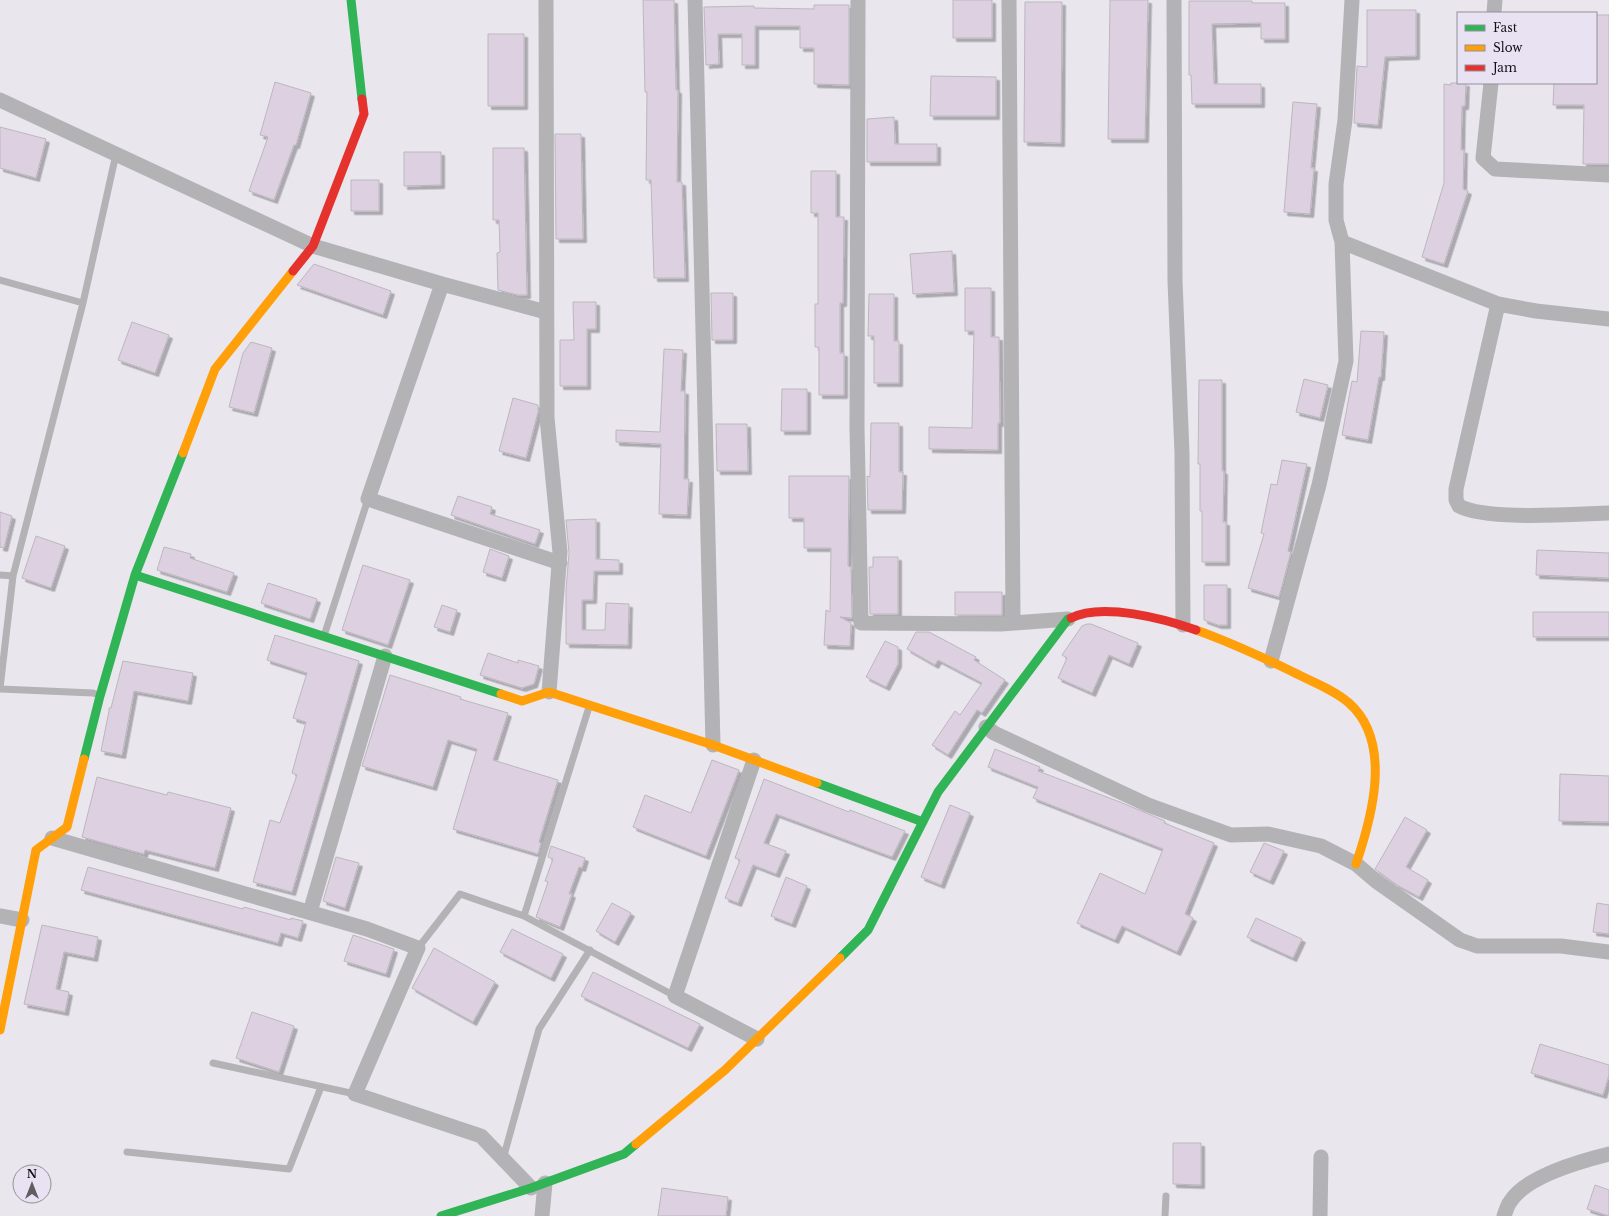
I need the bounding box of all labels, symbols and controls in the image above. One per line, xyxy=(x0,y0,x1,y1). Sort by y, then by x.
legend xyxy=(1457,12,1597,84)
text: Fast xyxy=(1493,20,1518,35)
text: Slow xyxy=(1493,40,1523,55)
text: Jam xyxy=(1491,60,1517,75)
north arrow xyxy=(12,1164,52,1204)
text: N xyxy=(27,1167,38,1181)

